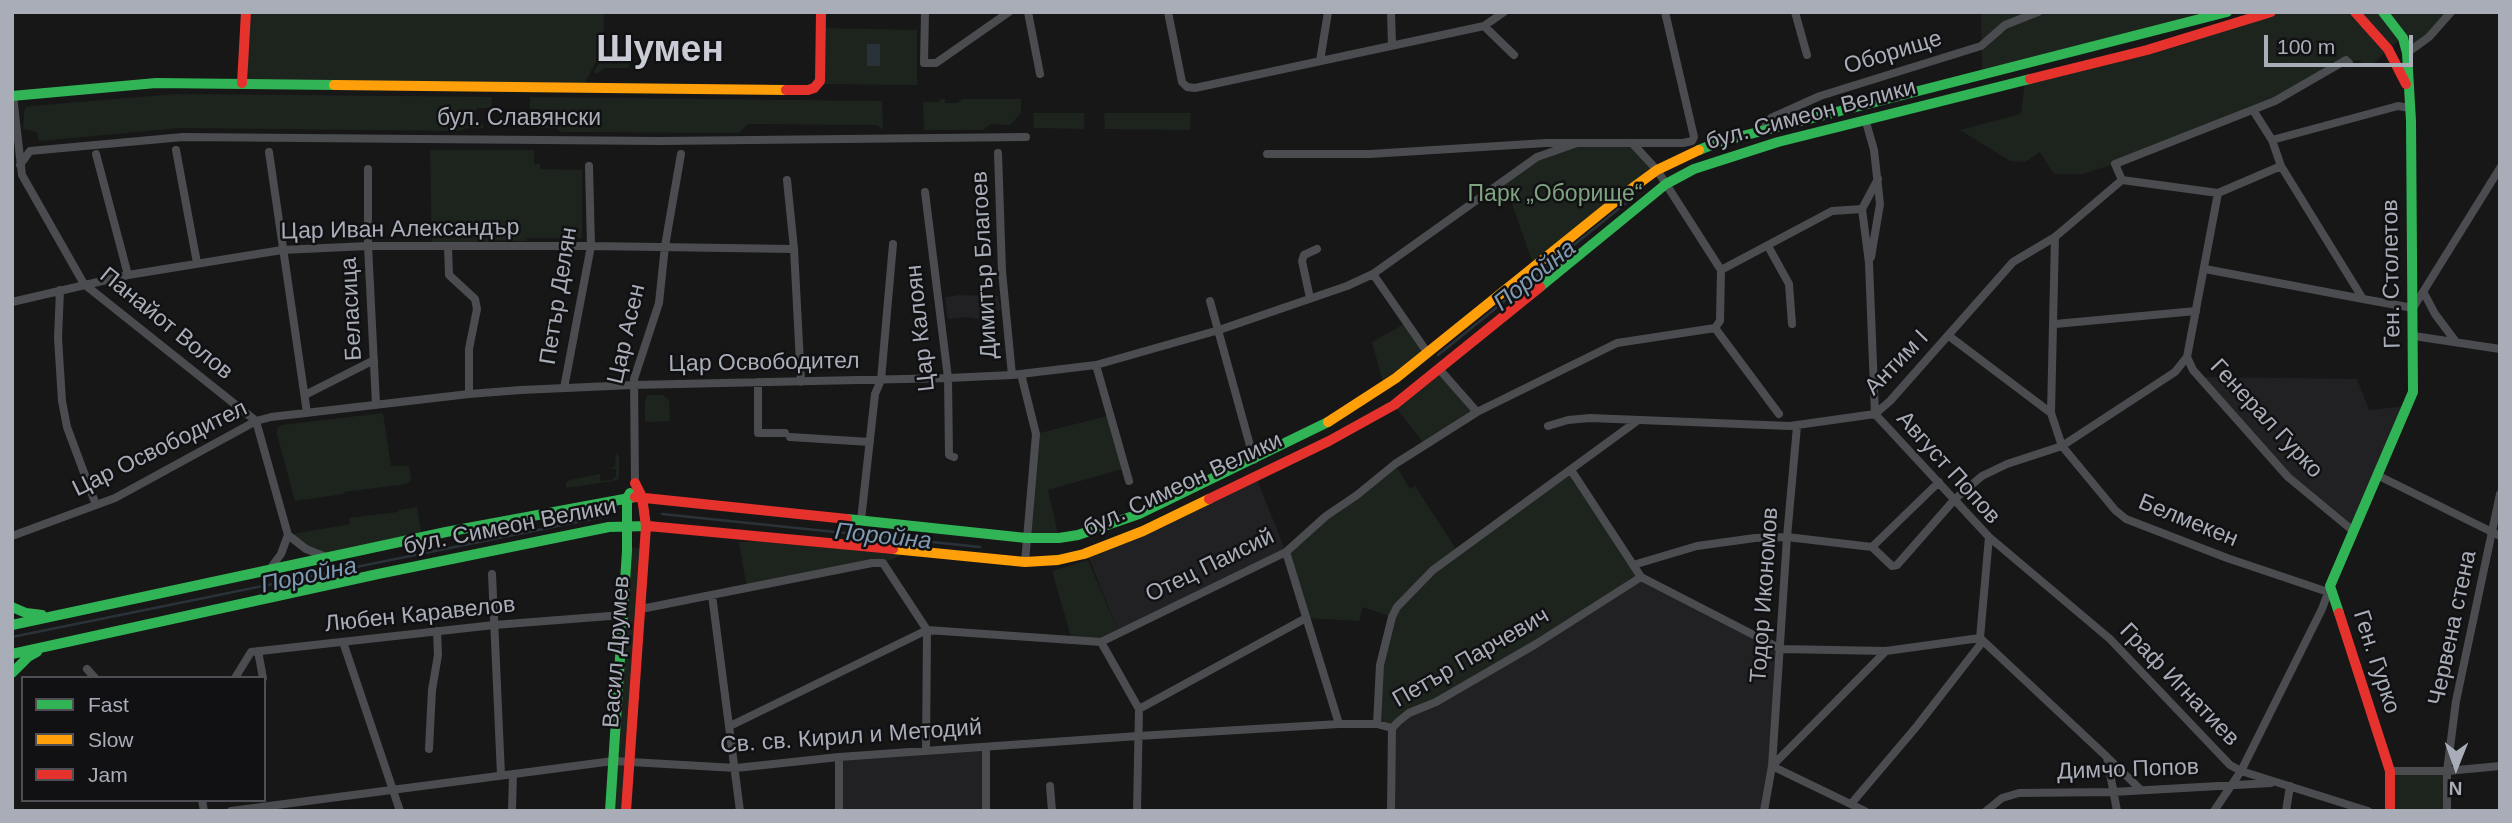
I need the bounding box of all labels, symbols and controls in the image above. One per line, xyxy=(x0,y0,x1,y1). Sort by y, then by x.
scale bar xyxy=(2267,21,2416,65)
street label: Оборище xyxy=(1841,25,1945,81)
district label: Шумен xyxy=(596,29,724,73)
text: 100 m xyxy=(2277,35,2335,58)
street label: бул. Симеон Велики xyxy=(1703,74,1919,156)
street label: бул. Славянски xyxy=(437,105,601,133)
street label: Димитър Благоев xyxy=(966,170,1004,360)
park label: Парк „Оборище“ xyxy=(1468,181,1642,209)
street label: Ген. Столетов xyxy=(2377,199,2407,349)
street label: Цар Иван Александър xyxy=(280,214,520,246)
street label: Петър Делян xyxy=(535,225,583,367)
water label: Поройна xyxy=(1488,234,1582,318)
street label: Беласица xyxy=(336,257,368,361)
street label: Панайот Волов xyxy=(94,262,238,386)
street label: Цар Калоян xyxy=(901,263,941,393)
street label: Цар Асен xyxy=(602,281,652,387)
street label: Антим I xyxy=(1859,325,1935,401)
street label: Цар Освободител xyxy=(668,348,860,378)
street label: Генерал Гурко xyxy=(2204,354,2328,484)
street label: Цар Освободител xyxy=(68,395,252,503)
street label: Август Попов xyxy=(1890,406,2006,530)
street label: бул. Симеон Велики xyxy=(1079,427,1287,543)
street label: Белмекен xyxy=(2134,489,2242,553)
street label: бул. Симеон Велики xyxy=(401,493,619,561)
street label: Тодор Икономов xyxy=(1745,506,1785,684)
water label: Поройна xyxy=(833,518,933,556)
street label: Отец Паисий xyxy=(1141,523,1279,609)
street label: Червена стена xyxy=(2423,548,2483,708)
water label: Поройна xyxy=(258,552,360,600)
street label: Васил Друмев xyxy=(598,575,636,729)
street label: Любен Каравелов xyxy=(323,591,517,639)
street label: Петър Парчевич xyxy=(1388,602,1554,714)
street label: Ген. Гурко xyxy=(2346,607,2406,717)
street label: Граф Игнатиев xyxy=(2113,618,2245,752)
legend xyxy=(21,676,266,802)
text: Fast xyxy=(88,693,129,716)
street label: Св. св. Кирил и Методий xyxy=(719,714,983,760)
text: Slow xyxy=(88,728,134,751)
north arrow xyxy=(2421,732,2491,802)
street label: Димчо Попов xyxy=(2056,754,2200,786)
text: Jam xyxy=(88,763,128,786)
text: N xyxy=(2449,778,2463,799)

